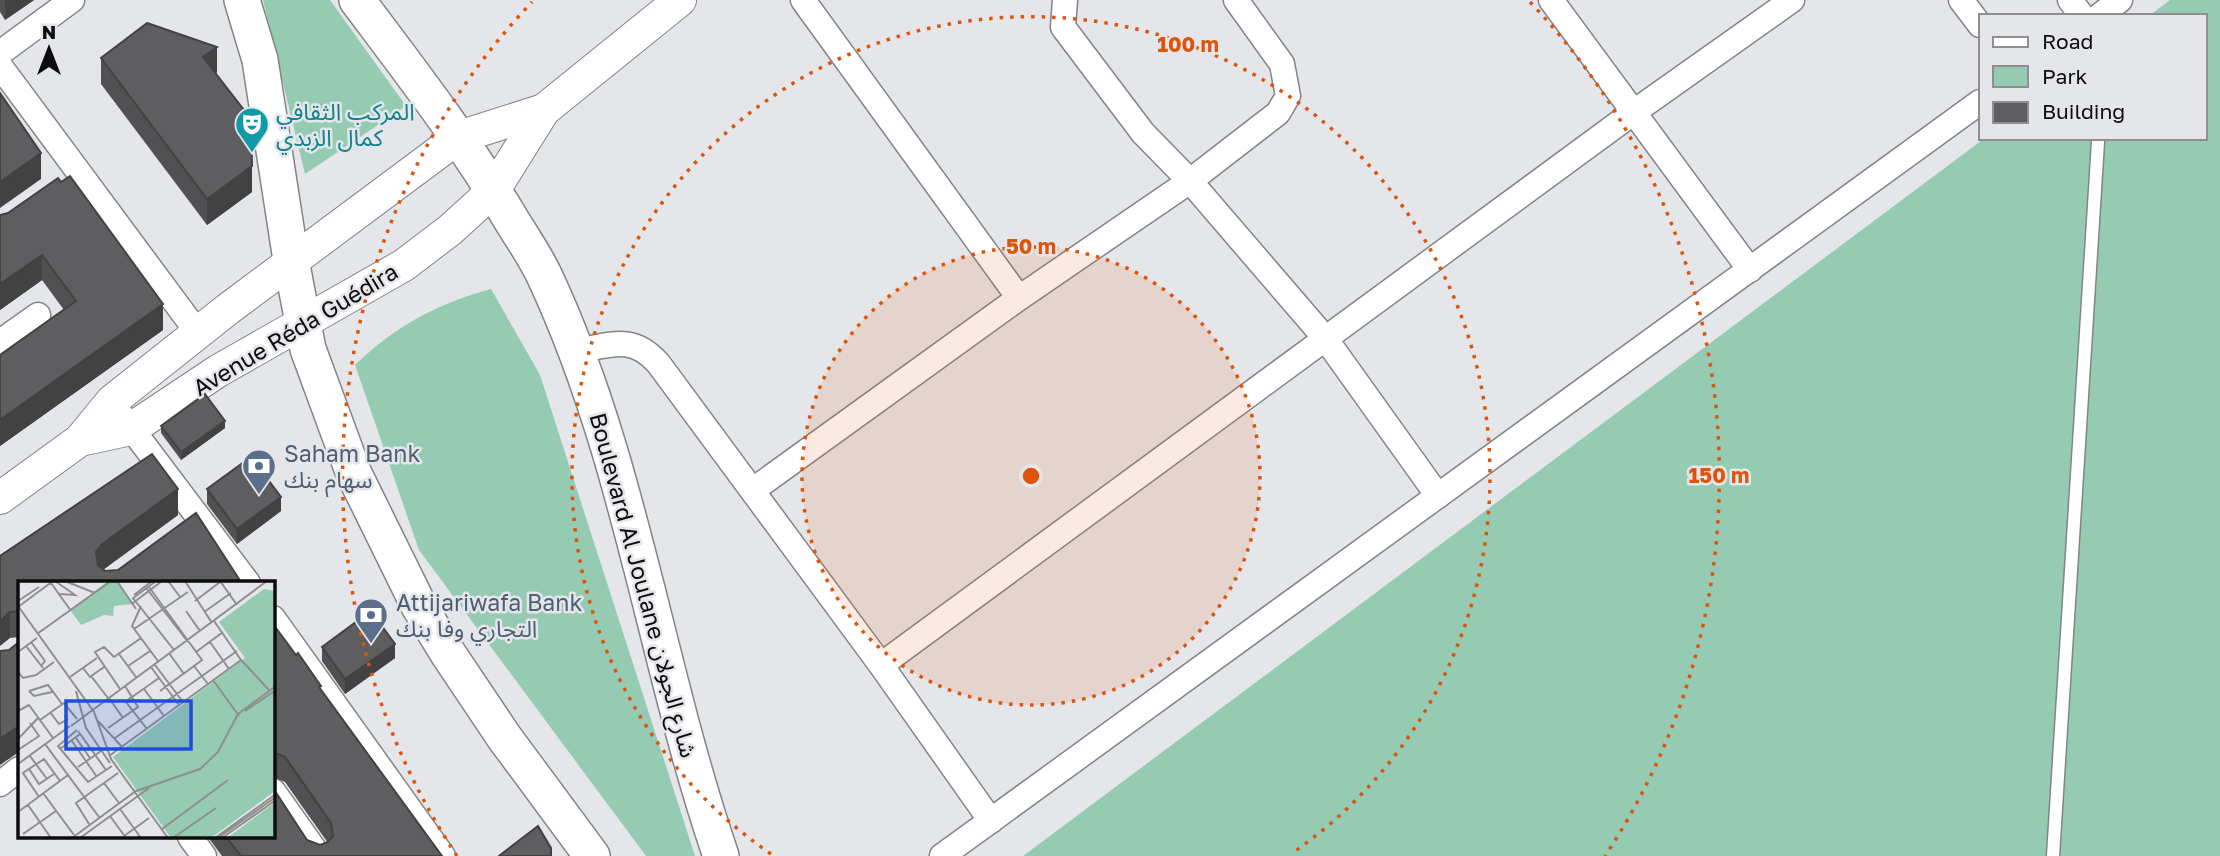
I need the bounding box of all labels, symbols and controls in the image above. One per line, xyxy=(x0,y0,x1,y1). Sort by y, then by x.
north arrow xyxy=(14,14,84,84)
legend xyxy=(1979,14,2206,140)
text: N xyxy=(42,20,56,43)
text: Road xyxy=(2042,28,2093,54)
text: 100 m xyxy=(1157,31,1219,57)
text: Park xyxy=(2042,63,2088,89)
place label: المركب الثقافي كمال الزبدي xyxy=(276,97,415,155)
text: Building xyxy=(2042,98,2125,124)
theatre icon: المركب الثقافي كمال الزبدي xyxy=(233,105,271,154)
text: 50 m xyxy=(1006,233,1056,259)
street label: Avenue Réda Guédira xyxy=(187,257,403,401)
street label: Boulevard Al Joulane شارع الجولان xyxy=(581,410,704,761)
place label: Saham Bank سهام بنك xyxy=(284,439,421,498)
bank icon: Saham Bank سهام بنك xyxy=(240,447,278,496)
text: 150 m xyxy=(1689,462,1749,488)
centre of rings xyxy=(1019,464,1043,488)
inset map xyxy=(18,581,275,838)
place label: Attijariwafa Bank التجاري وفا بنك xyxy=(396,588,583,646)
bank icon: Attijariwafa Bank التجاري وفا بنك xyxy=(352,596,390,645)

